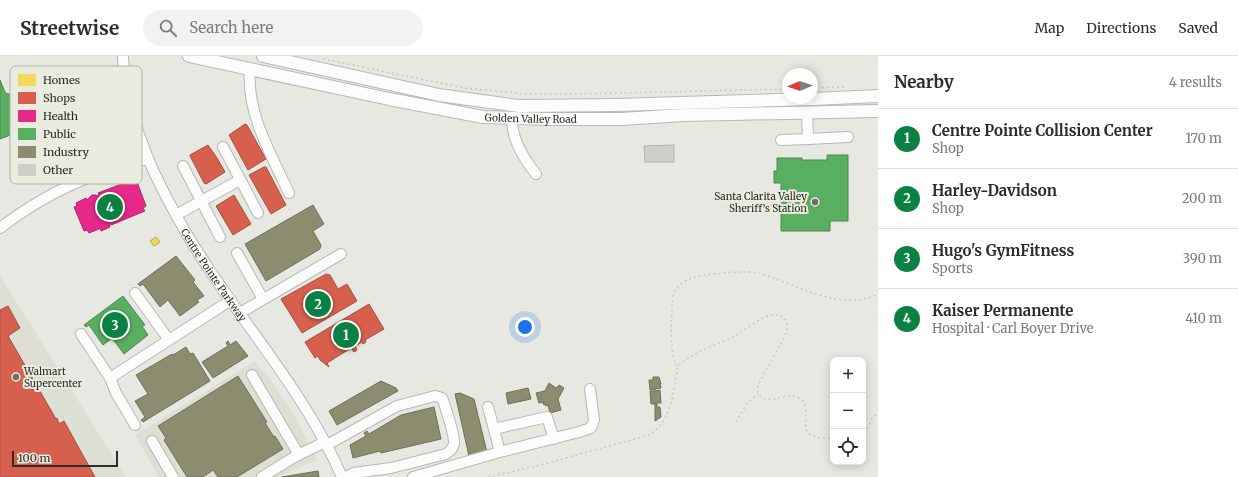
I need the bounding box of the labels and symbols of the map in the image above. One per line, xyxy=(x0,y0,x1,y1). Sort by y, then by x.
legend xyxy=(10,66,142,184)
north arrow xyxy=(782,68,818,104)
text: Homes xyxy=(43,73,80,87)
text: Shops xyxy=(43,91,75,105)
text: Health xyxy=(43,109,79,123)
street label: Golden Valley Road xyxy=(484,111,577,126)
text: Public xyxy=(43,127,76,141)
text: Industry xyxy=(43,145,90,159)
text: Other xyxy=(43,163,73,177)
place label: Santa Clarita Valley Sheriff’s Station xyxy=(714,190,807,215)
pin: 4 xyxy=(97,192,123,222)
marker: Santa Clarita Valley Sheriff’s Station xyxy=(810,197,820,207)
street label: Centre Pointe Parkway xyxy=(178,226,250,324)
pin: 2 xyxy=(305,289,331,319)
pin: 3 xyxy=(102,310,128,340)
your location xyxy=(515,317,535,337)
pin: 1 xyxy=(333,320,359,350)
place label: Walmart Supercenter xyxy=(23,365,82,390)
marker: Walmart Supercenter xyxy=(11,372,21,382)
scale bar xyxy=(12,449,118,468)

